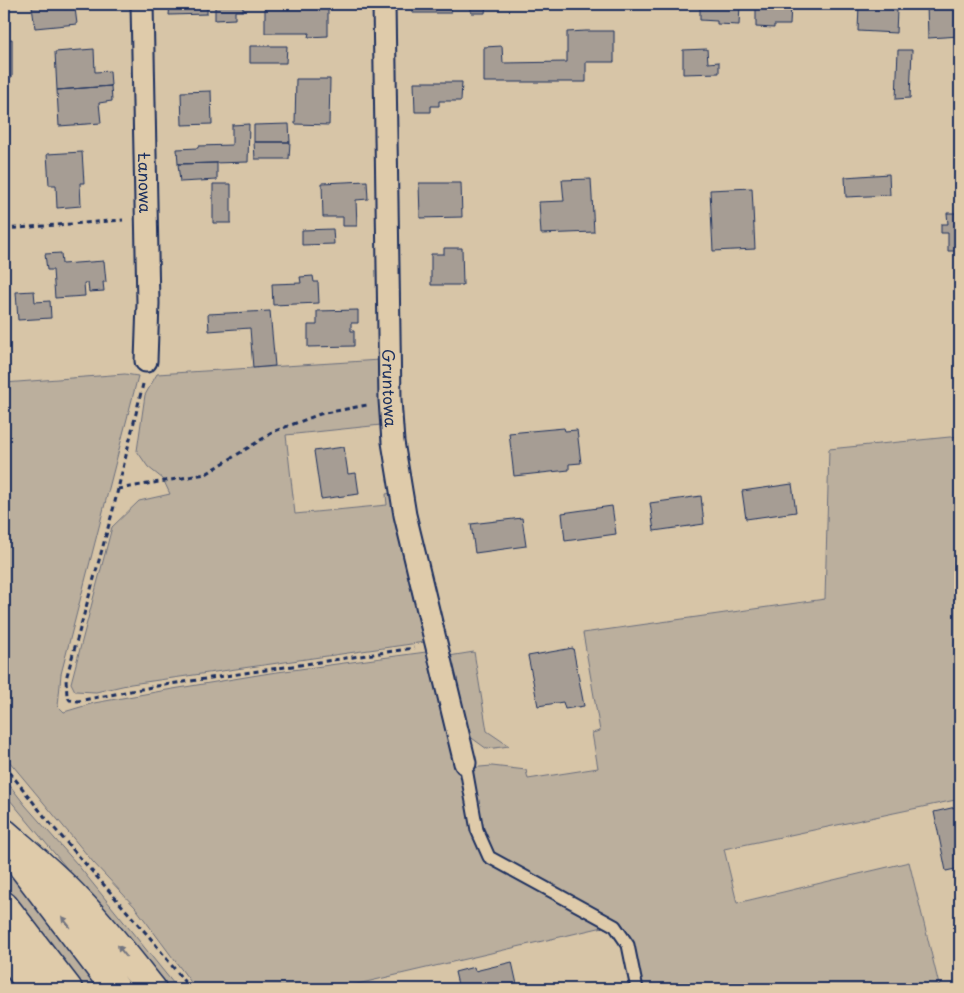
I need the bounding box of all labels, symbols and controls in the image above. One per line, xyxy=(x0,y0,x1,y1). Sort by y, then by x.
street label: Łanowa xyxy=(133,151,158,213)
street label: Gruntowa xyxy=(377,349,404,428)
one-way arrow xyxy=(60,916,71,929)
one-way arrow xyxy=(117,945,128,958)

